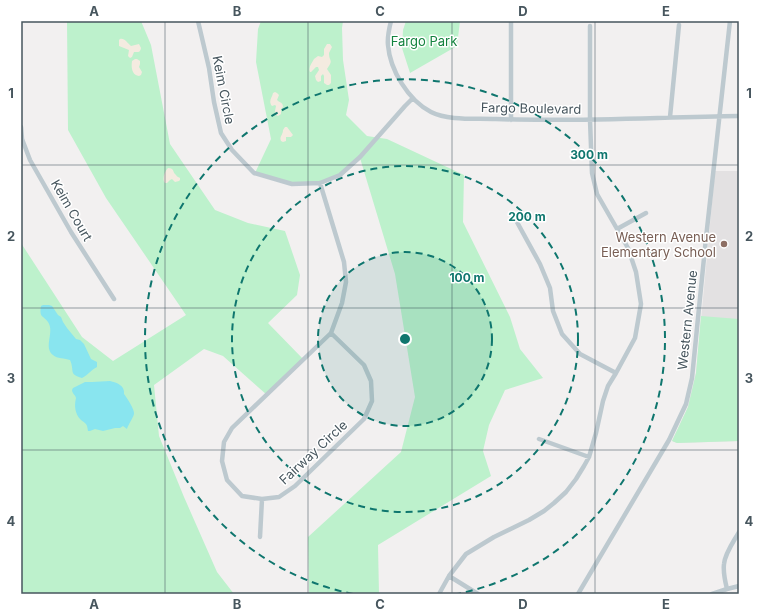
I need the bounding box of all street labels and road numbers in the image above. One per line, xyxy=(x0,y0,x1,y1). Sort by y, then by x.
street label: Keim Circle xyxy=(210,54,238,126)
street label: Fargo Boulevard xyxy=(481,99,581,117)
street label: Keim Court xyxy=(48,176,96,244)
street label: Western Avenue xyxy=(674,269,700,371)
street label: Fairway Circle xyxy=(276,416,350,488)

